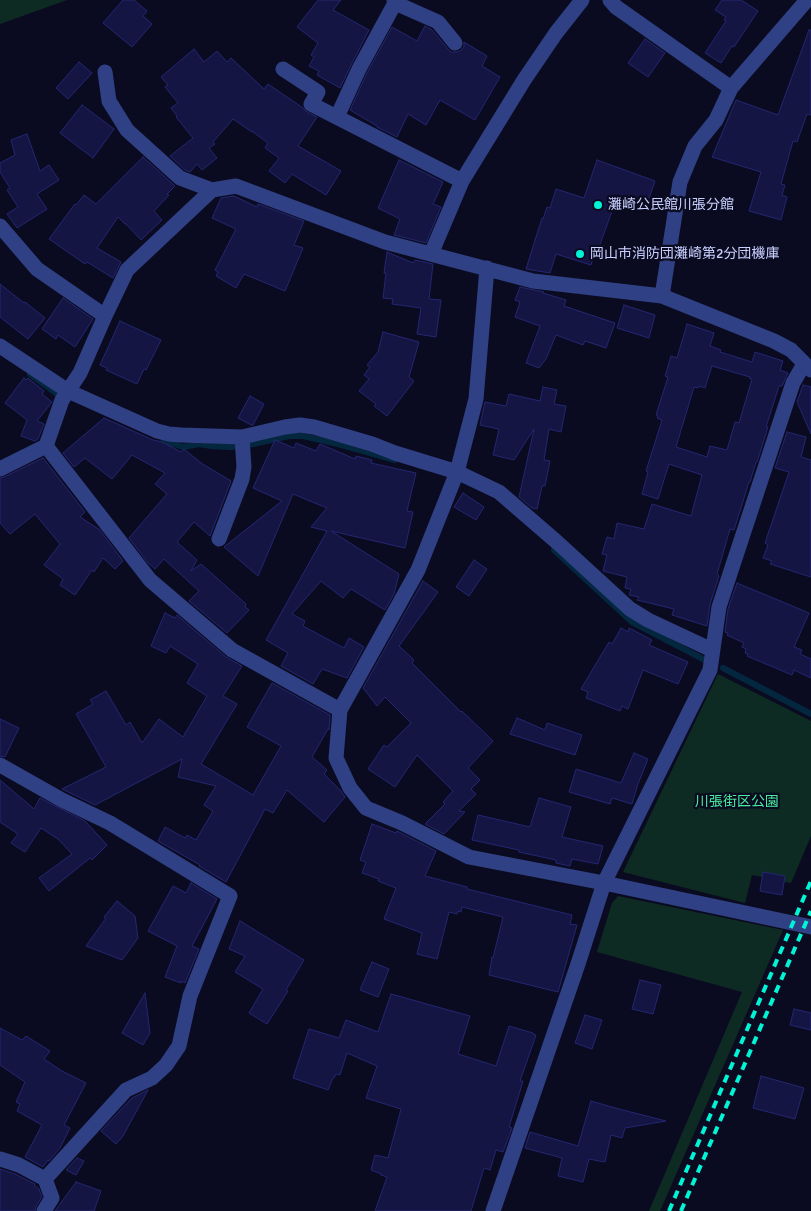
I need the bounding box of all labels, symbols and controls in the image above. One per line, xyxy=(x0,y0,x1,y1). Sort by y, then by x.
place label: 灘崎公民館川張分館 xyxy=(608,197,734,213)
marker: 灘崎公民館川張分館 xyxy=(592,199,604,211)
place label: 岡山市消防団灘崎第2分団機庫 xyxy=(590,246,780,262)
marker: 岡山市消防団灘崎第2分団機庫 xyxy=(574,248,586,260)
park label: 川張街区公園 xyxy=(695,794,779,810)

